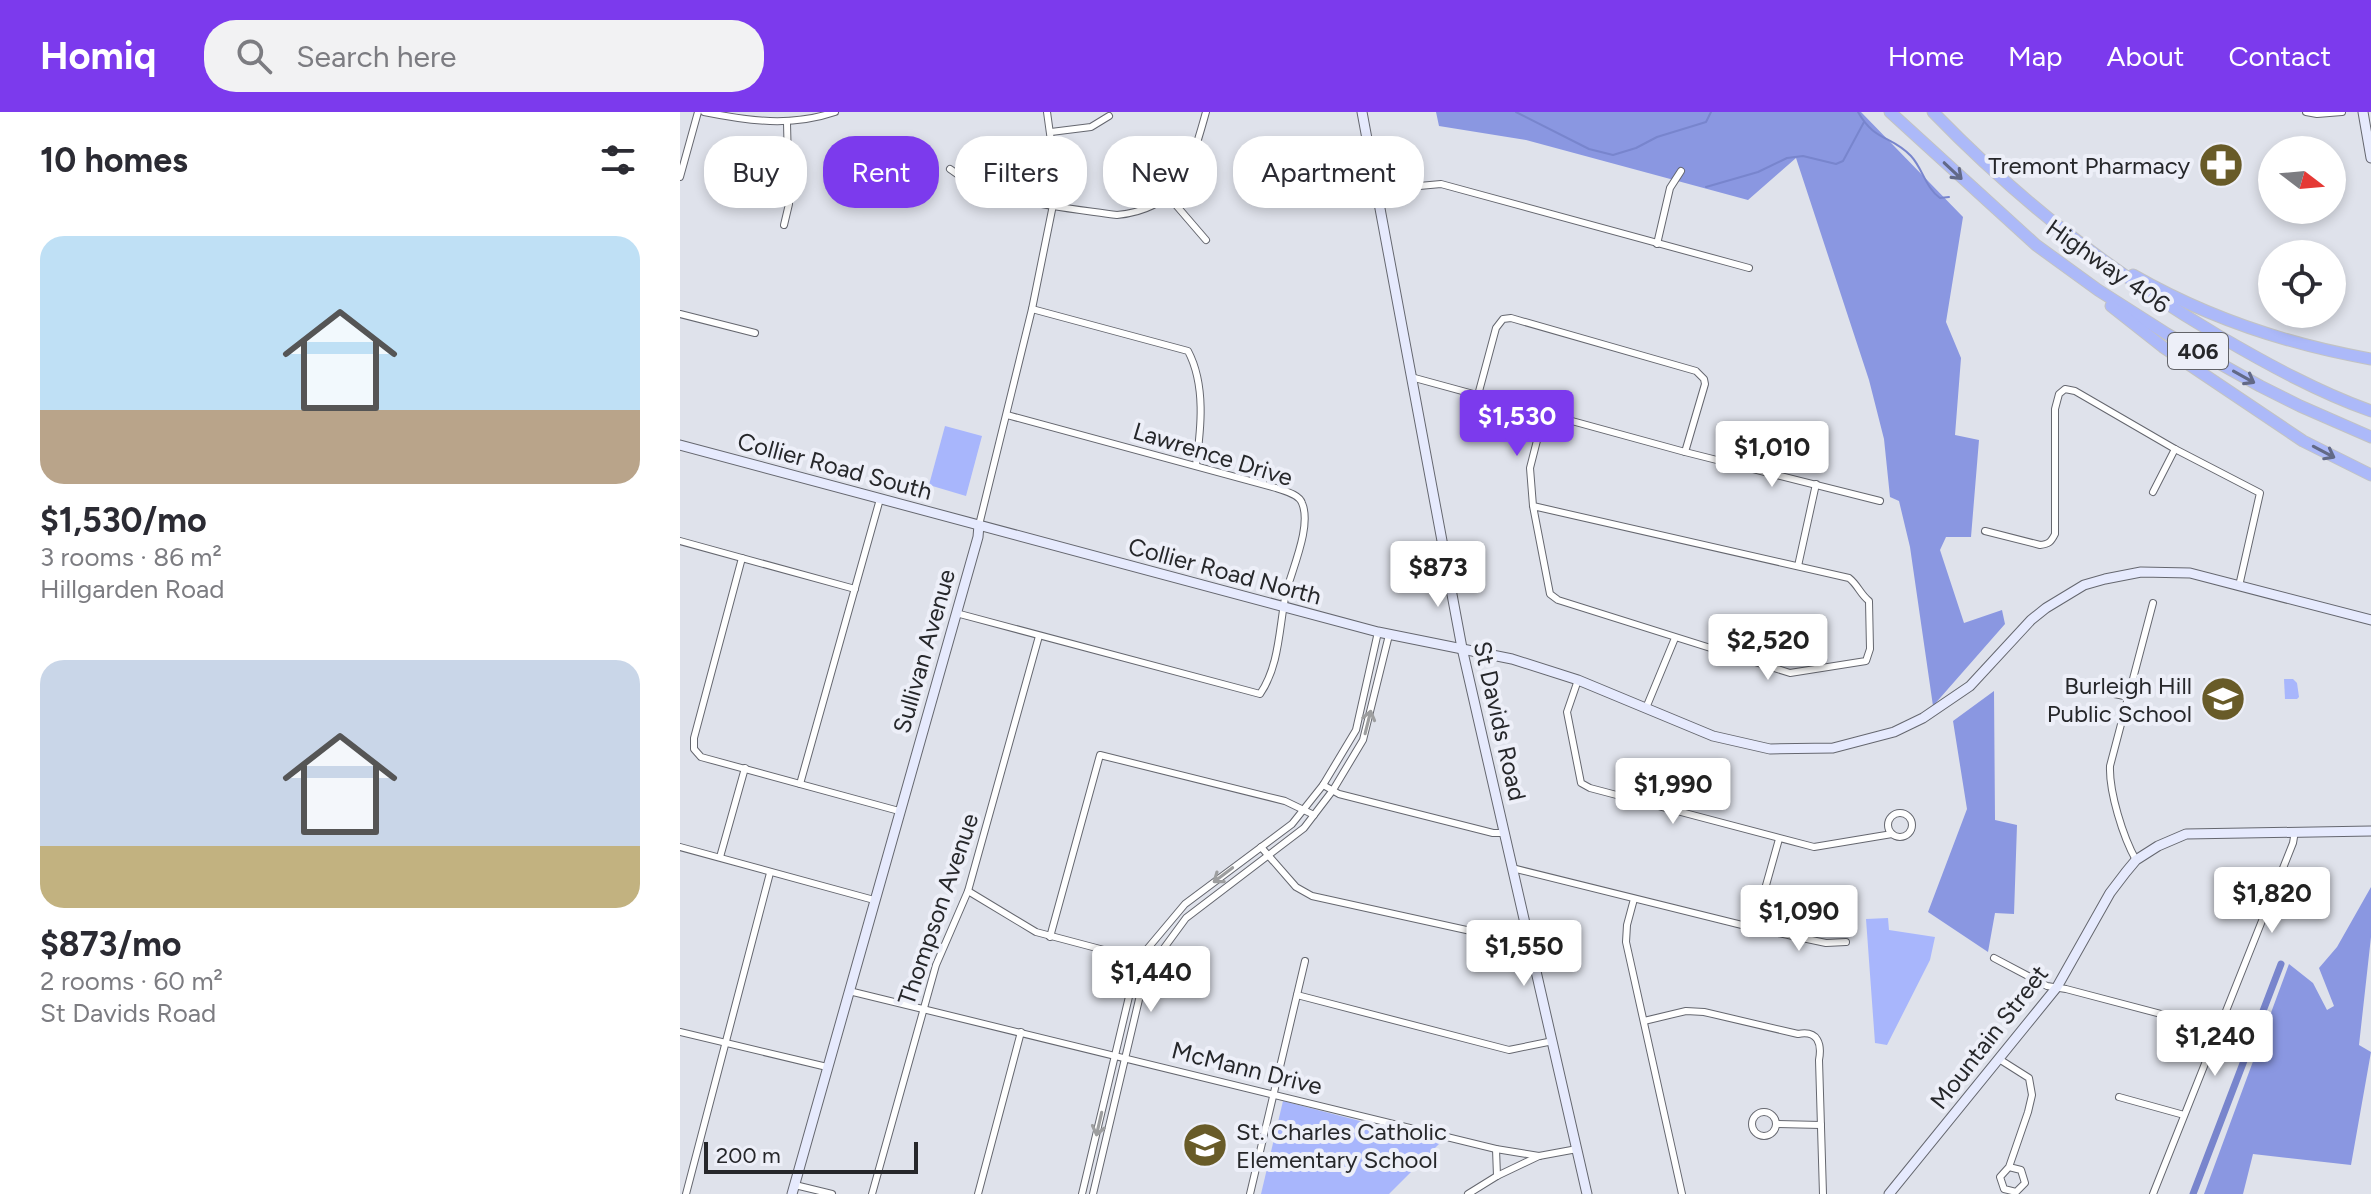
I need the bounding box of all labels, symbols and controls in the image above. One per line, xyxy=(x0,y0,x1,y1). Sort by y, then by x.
search box xyxy=(204,20,764,92)
text: Homiq xyxy=(40,33,156,79)
icon: search xyxy=(232,34,276,78)
text: Search here xyxy=(296,38,456,75)
text: Home xyxy=(1888,39,1964,73)
text: Map xyxy=(2008,39,2063,73)
text: About xyxy=(2107,39,2184,73)
text: Contact xyxy=(2228,39,2331,73)
chip: Buy xyxy=(704,136,807,208)
chip: Rent xyxy=(823,136,939,208)
chip: Filters xyxy=(955,136,1087,208)
chip: New xyxy=(1103,136,1217,208)
chip: Apartment xyxy=(1233,136,1424,208)
north arrow xyxy=(2258,136,2346,224)
map controls xyxy=(2258,136,2346,328)
icon: filters xyxy=(596,138,640,182)
text: 10 homes xyxy=(40,140,188,181)
pharmacy icon: Tremont Pharmacy xyxy=(2197,141,2245,189)
place label: Tremont Pharmacy xyxy=(1988,151,2190,180)
one-way arrow xyxy=(1943,162,1963,180)
street label: Highway 406 xyxy=(2041,213,2175,319)
button: locate xyxy=(2258,240,2346,328)
icon: home xyxy=(268,288,412,432)
road number: 406 xyxy=(2168,333,2228,369)
one-way arrow xyxy=(2232,369,2255,385)
pin: $1,530 xyxy=(1452,390,1582,458)
text: $1,530 xyxy=(1478,400,1556,432)
street label: Lawrence Drive xyxy=(1130,416,1296,492)
pin: $1,010 xyxy=(1707,421,1837,489)
street label: Collier Road South xyxy=(735,426,935,506)
text: $1,010 xyxy=(1734,431,1810,463)
one-way arrow xyxy=(2312,445,2336,461)
text: $1,530/mo xyxy=(40,500,207,541)
street label: Collier Road North xyxy=(1125,531,1325,611)
text: 3 rooms · 86 m² xyxy=(40,541,222,573)
pin: $873 xyxy=(1391,541,1485,609)
text: $873 xyxy=(1408,551,1468,583)
street label: Sullivan Avenue xyxy=(887,566,961,736)
text: Hillgarden Road xyxy=(40,573,225,605)
pin: $2,520 xyxy=(1703,614,1833,682)
text: $2,520 xyxy=(1726,624,1810,656)
street label: St Davids Road xyxy=(1468,638,1532,804)
place label: Burleigh Hill Public School xyxy=(2047,671,2192,728)
school or university icon: Burleigh Hill Public School xyxy=(2199,675,2247,723)
one-way arrow xyxy=(1362,709,1377,735)
icon: home xyxy=(268,712,412,856)
pin: $1,990 xyxy=(1608,758,1738,826)
text: $1,990 xyxy=(1633,768,1713,800)
street label: Thompson Avenue xyxy=(892,809,984,1009)
one-way arrow xyxy=(1213,867,1234,884)
pin: $1,820 xyxy=(2207,867,2337,935)
text: $1,820 xyxy=(2232,877,2312,909)
pin: $1,090 xyxy=(1734,885,1864,953)
text: $1,090 xyxy=(1759,895,1839,927)
pin: $1,550 xyxy=(1459,920,1589,988)
text: $873/mo xyxy=(40,924,182,965)
text: $1,550 xyxy=(1484,930,1564,962)
pin: $1,440 xyxy=(1086,946,1216,1014)
text: $1,440 xyxy=(1110,956,1192,988)
street label: Mountain Street xyxy=(1924,959,2054,1115)
text: 2 rooms · 60 m² xyxy=(40,965,223,997)
text: St Davids Road xyxy=(40,997,216,1029)
pin: $1,240 xyxy=(2150,1010,2280,1078)
text: $1,240 xyxy=(2175,1020,2255,1052)
street label: McMann Drive xyxy=(1169,1035,1325,1101)
one-way arrow xyxy=(1090,1111,1105,1136)
place label: St. Charles Catholic Elementary School xyxy=(1236,1117,1447,1174)
school or university icon: St. Charles Catholic Elementary School xyxy=(1181,1121,1229,1169)
scale bar xyxy=(704,1138,918,1174)
text: 200 m xyxy=(716,1142,781,1169)

